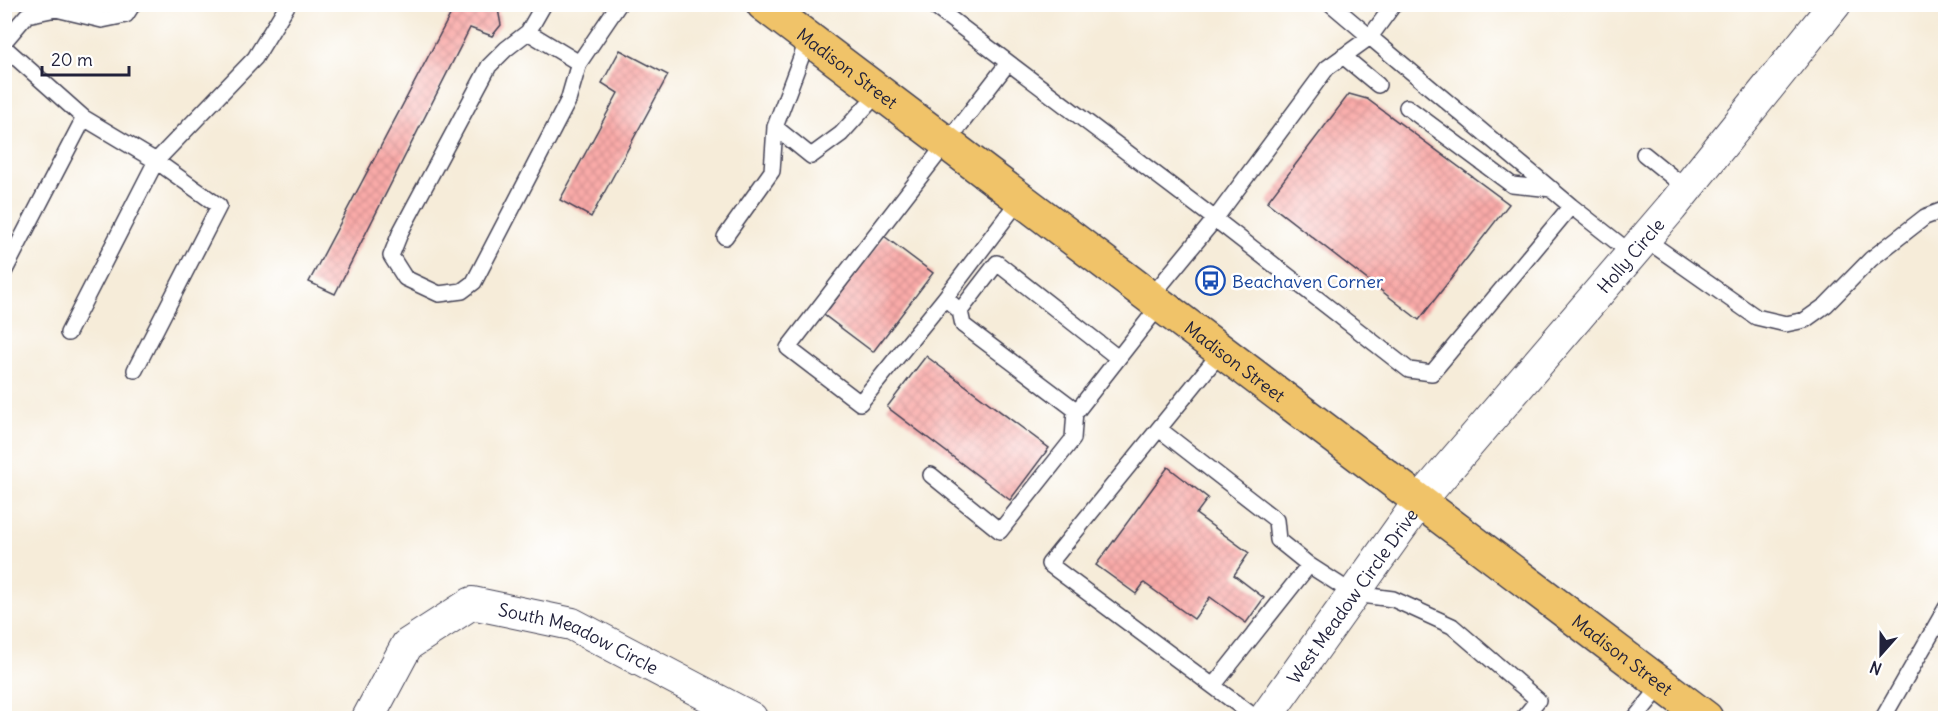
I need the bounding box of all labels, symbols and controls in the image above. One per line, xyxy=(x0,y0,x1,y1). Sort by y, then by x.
street label: Madison Street xyxy=(793,22,902,114)
scale bar xyxy=(42,39,129,77)
text: 20 m xyxy=(51,48,93,71)
street label: Holly Circle xyxy=(1592,213,1669,298)
bus stop icon: Beachaven Corner xyxy=(1195,265,1227,297)
place label: Beachaven Corner xyxy=(1232,270,1384,293)
street label: Madison Street xyxy=(1180,316,1290,407)
street label: West Meadow Circle Drive xyxy=(1282,503,1423,688)
street label: South Meadow Circle xyxy=(496,597,662,679)
street label: Madison Street xyxy=(1567,609,1677,700)
north arrow xyxy=(1851,624,1911,684)
text: N xyxy=(1867,657,1884,679)

